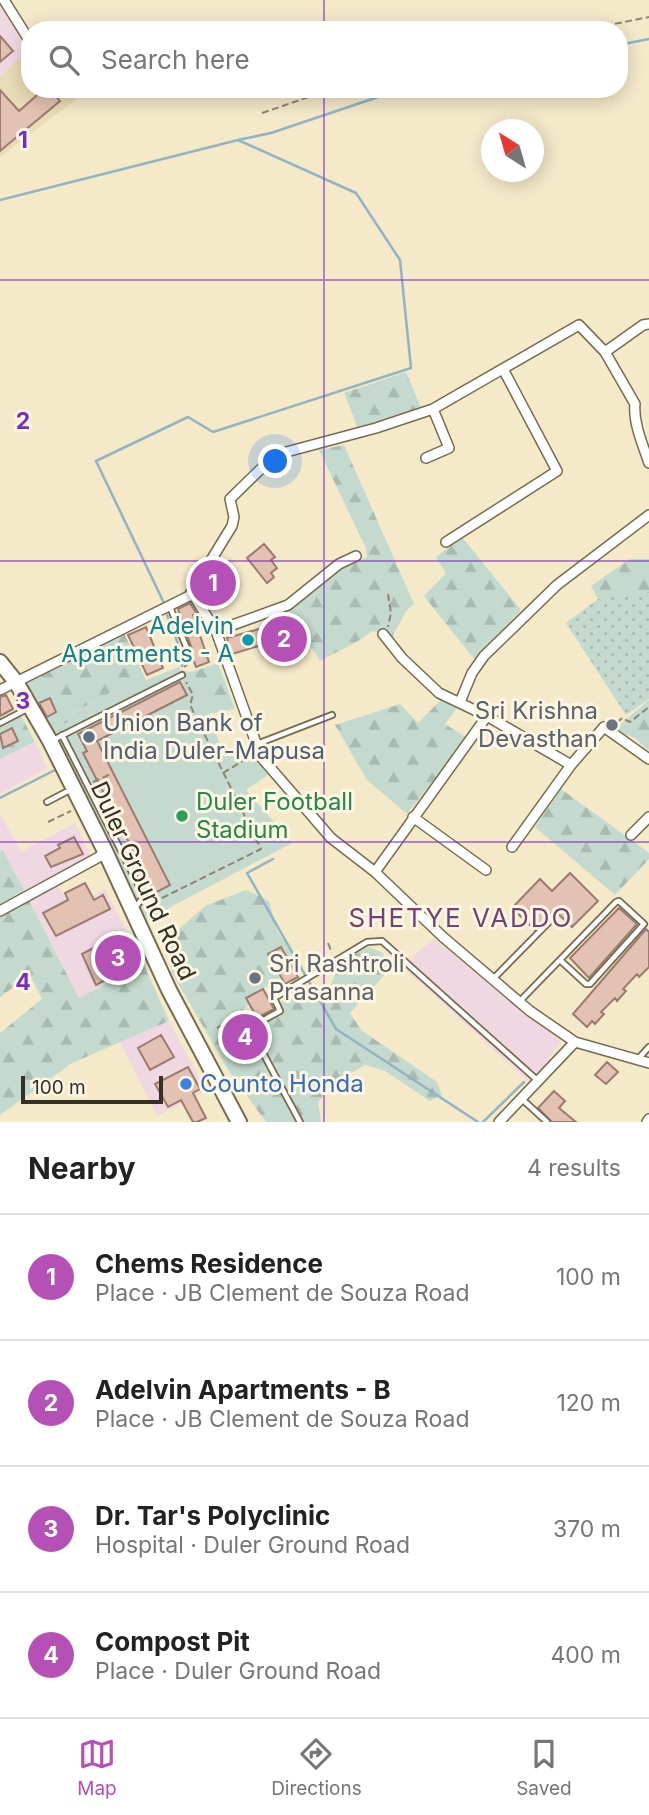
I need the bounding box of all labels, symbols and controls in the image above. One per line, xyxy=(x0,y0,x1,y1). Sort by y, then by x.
search box xyxy=(21,21,628,98)
icon: search xyxy=(45,41,83,79)
text: Search here xyxy=(101,44,250,75)
north arrow xyxy=(481,119,544,182)
text: 1 xyxy=(18,126,28,154)
text: 2 xyxy=(16,407,30,435)
your location xyxy=(258,444,292,478)
pin: 1 xyxy=(190,557,236,609)
place label: Adelvin Apartments - A xyxy=(61,611,234,668)
pin: 2 xyxy=(261,613,307,665)
marker: Adelvin Apartments - A xyxy=(240,632,256,648)
text: 3 xyxy=(16,687,30,715)
place label: Sri Krishna Devasthan xyxy=(475,696,598,753)
place label: Union Bank of India Duler-Mapusa xyxy=(103,708,325,765)
marker: Sri Krishna Devasthan xyxy=(604,717,620,733)
marker: Union Bank of India Duler-Mapusa xyxy=(81,729,97,745)
street label: Duler Ground Road xyxy=(85,777,202,985)
place label: Duler Football Stadium xyxy=(196,787,353,844)
marker: Duler Football Stadium xyxy=(174,808,190,824)
district label: SHETYE VADDO xyxy=(348,902,574,933)
pin: 3 xyxy=(95,932,141,984)
place label: Sri Rashtroli Prasanna xyxy=(269,949,405,1006)
text: 4 xyxy=(15,968,31,996)
marker: Sri Rashtroli Prasanna xyxy=(247,970,263,986)
pin: 4 xyxy=(222,1011,268,1063)
place label: Counto Honda xyxy=(200,1069,364,1098)
scale bar xyxy=(21,1073,163,1105)
text: 100 m xyxy=(32,1076,86,1099)
marker: Counto Honda xyxy=(178,1076,194,1092)
text: Nearby xyxy=(28,1150,136,1186)
text: 4 results xyxy=(527,1154,621,1182)
text: Chems Residence xyxy=(95,1248,323,1279)
text: 1 xyxy=(46,1263,56,1291)
text: 100 m xyxy=(556,1263,621,1291)
text: Place · JB Clement de Souza Road xyxy=(95,1279,470,1307)
text: Adelvin Apartments - B xyxy=(95,1374,391,1405)
text: 2 xyxy=(44,1389,58,1417)
text: 120 m xyxy=(556,1389,621,1417)
text: Place · JB Clement de Souza Road xyxy=(95,1405,470,1433)
text: Dr. Tar's Polyclinic xyxy=(95,1500,330,1531)
text: 3 xyxy=(44,1515,58,1543)
text: 370 m xyxy=(553,1515,621,1543)
text: Hospital · Duler Ground Road xyxy=(95,1531,410,1559)
text: Compost Pit xyxy=(95,1626,250,1657)
text: 4 xyxy=(43,1641,59,1669)
text: 400 m xyxy=(551,1641,621,1669)
text: Place · Duler Ground Road xyxy=(95,1657,381,1685)
tab: Map xyxy=(77,1735,117,1800)
tab: Directions xyxy=(271,1735,362,1800)
tab: Saved xyxy=(516,1735,572,1800)

